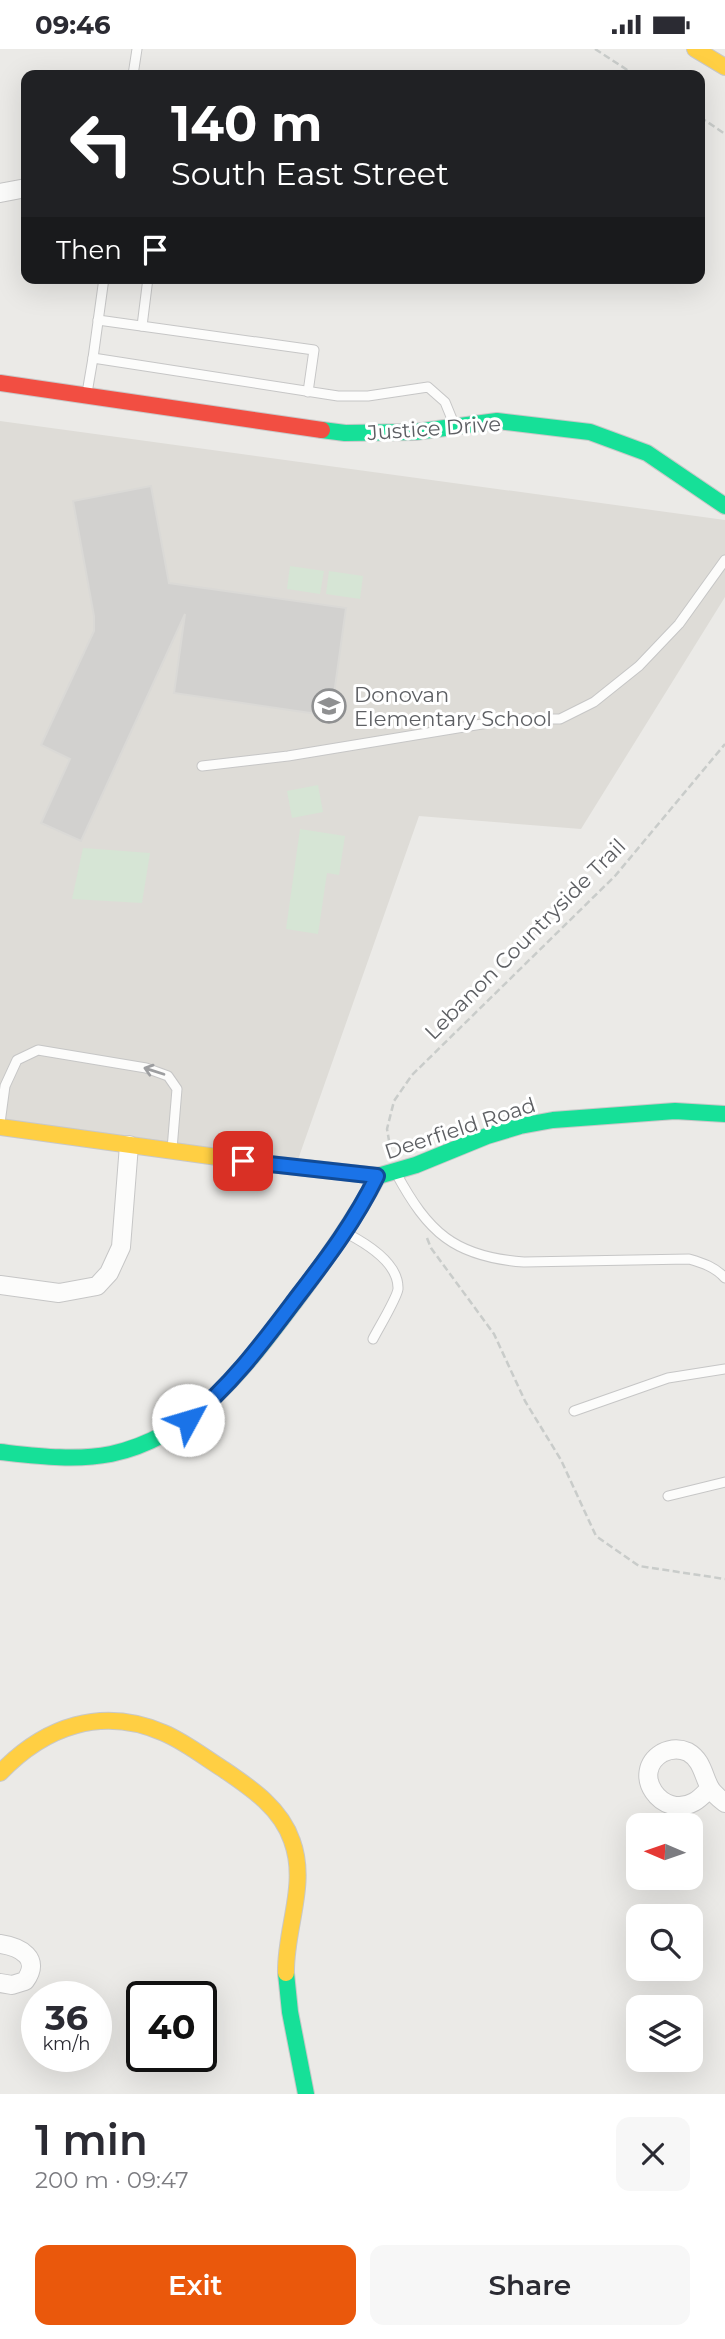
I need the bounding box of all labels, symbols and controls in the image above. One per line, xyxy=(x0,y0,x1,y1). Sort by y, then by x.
text: 09:46 xyxy=(35,9,111,41)
text: 140 m xyxy=(171,94,323,153)
icon: left xyxy=(56,98,147,189)
text: South East Street xyxy=(171,154,449,193)
icon: arrive xyxy=(136,231,174,269)
text: Then xyxy=(56,234,122,266)
street label: Justice Drive xyxy=(365,411,502,445)
place label: Donovan Elementary School xyxy=(354,682,552,731)
school or university icon: Donovan Elementary School xyxy=(310,687,348,725)
street label: Lebanon Countryside Trail xyxy=(419,833,631,1045)
one-way arrow xyxy=(143,1064,165,1077)
street label: Deerfield Road xyxy=(381,1092,539,1164)
pin xyxy=(213,1131,273,1191)
icon: arrive xyxy=(224,1142,262,1180)
position arrow xyxy=(151,1383,225,1457)
north arrow xyxy=(626,1813,704,1890)
map controls xyxy=(626,1813,703,2072)
button: search xyxy=(626,1904,703,1981)
speed limit sign: 40 xyxy=(126,1981,217,2072)
button: layers xyxy=(626,1995,703,2072)
text: 36 xyxy=(45,1996,88,2039)
text: km/h xyxy=(42,2033,91,2055)
text: 1 min xyxy=(35,2114,148,2166)
button: close xyxy=(616,2117,690,2191)
text: 200 m · 09:47 xyxy=(35,2166,188,2194)
button: Exit xyxy=(35,2245,356,2325)
button: Share xyxy=(370,2245,690,2325)

